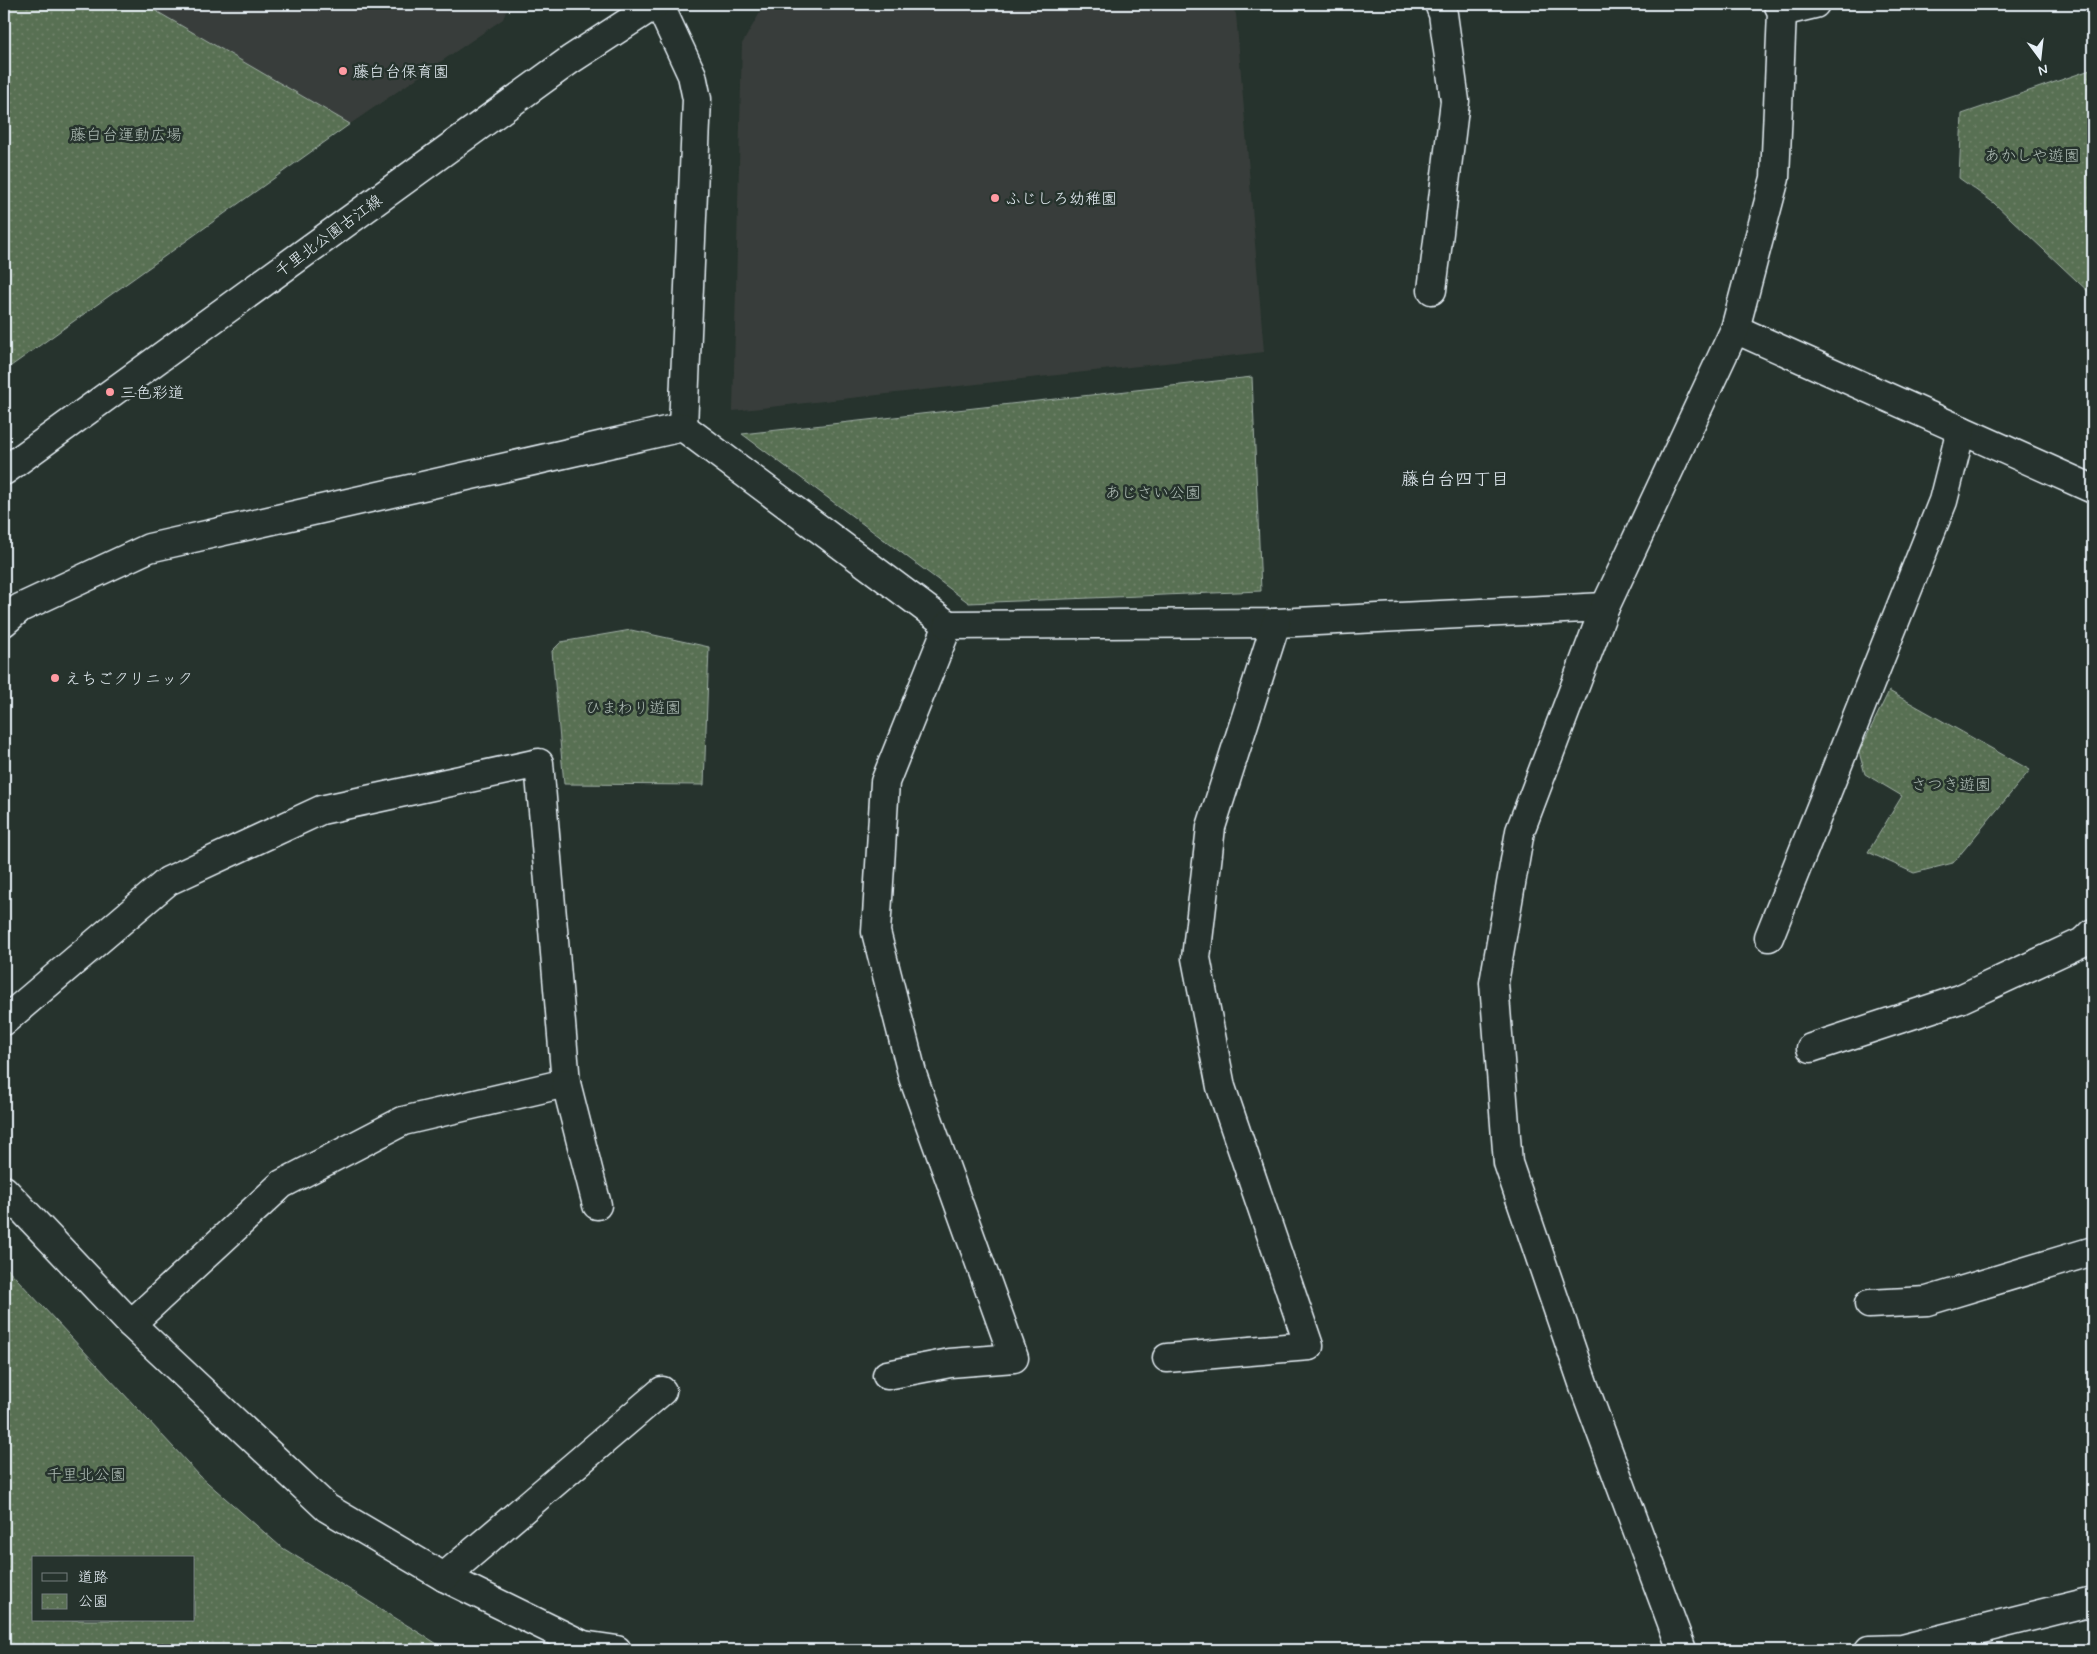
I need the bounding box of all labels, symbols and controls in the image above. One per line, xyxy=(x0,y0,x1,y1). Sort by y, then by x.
north arrow xyxy=(2014,32,2064,82)
text: N xyxy=(2036,60,2050,79)
place label: 藤白台保育園 xyxy=(353,62,449,83)
marker: 藤白台保育園 xyxy=(337,65,349,77)
park label: 藤白台運動広場 xyxy=(70,125,182,146)
park label: あかしや遊園 xyxy=(1984,146,2080,167)
place label: ふじしろ幼稚園 xyxy=(1005,189,1117,210)
street label: 千里北公園古江線 xyxy=(271,190,387,282)
marker: ふじしろ幼稚園 xyxy=(989,192,1001,204)
place label: 三色彩道 xyxy=(120,383,184,404)
marker: 三色彩道 xyxy=(104,386,116,398)
district label: 藤白台四丁目 xyxy=(1401,468,1509,492)
park label: あじさい公園 xyxy=(1105,483,1201,504)
place label: えちごクリニック xyxy=(65,669,193,690)
marker: えちごクリニック xyxy=(49,672,61,684)
park label: ひまわり遊園 xyxy=(585,698,681,719)
park label: さつき遊園 xyxy=(1911,775,1991,796)
park label: 千里北公園 xyxy=(46,1465,126,1486)
legend xyxy=(32,1556,195,1622)
text: 道路 xyxy=(78,1568,108,1588)
text: 公園 xyxy=(78,1592,108,1612)

